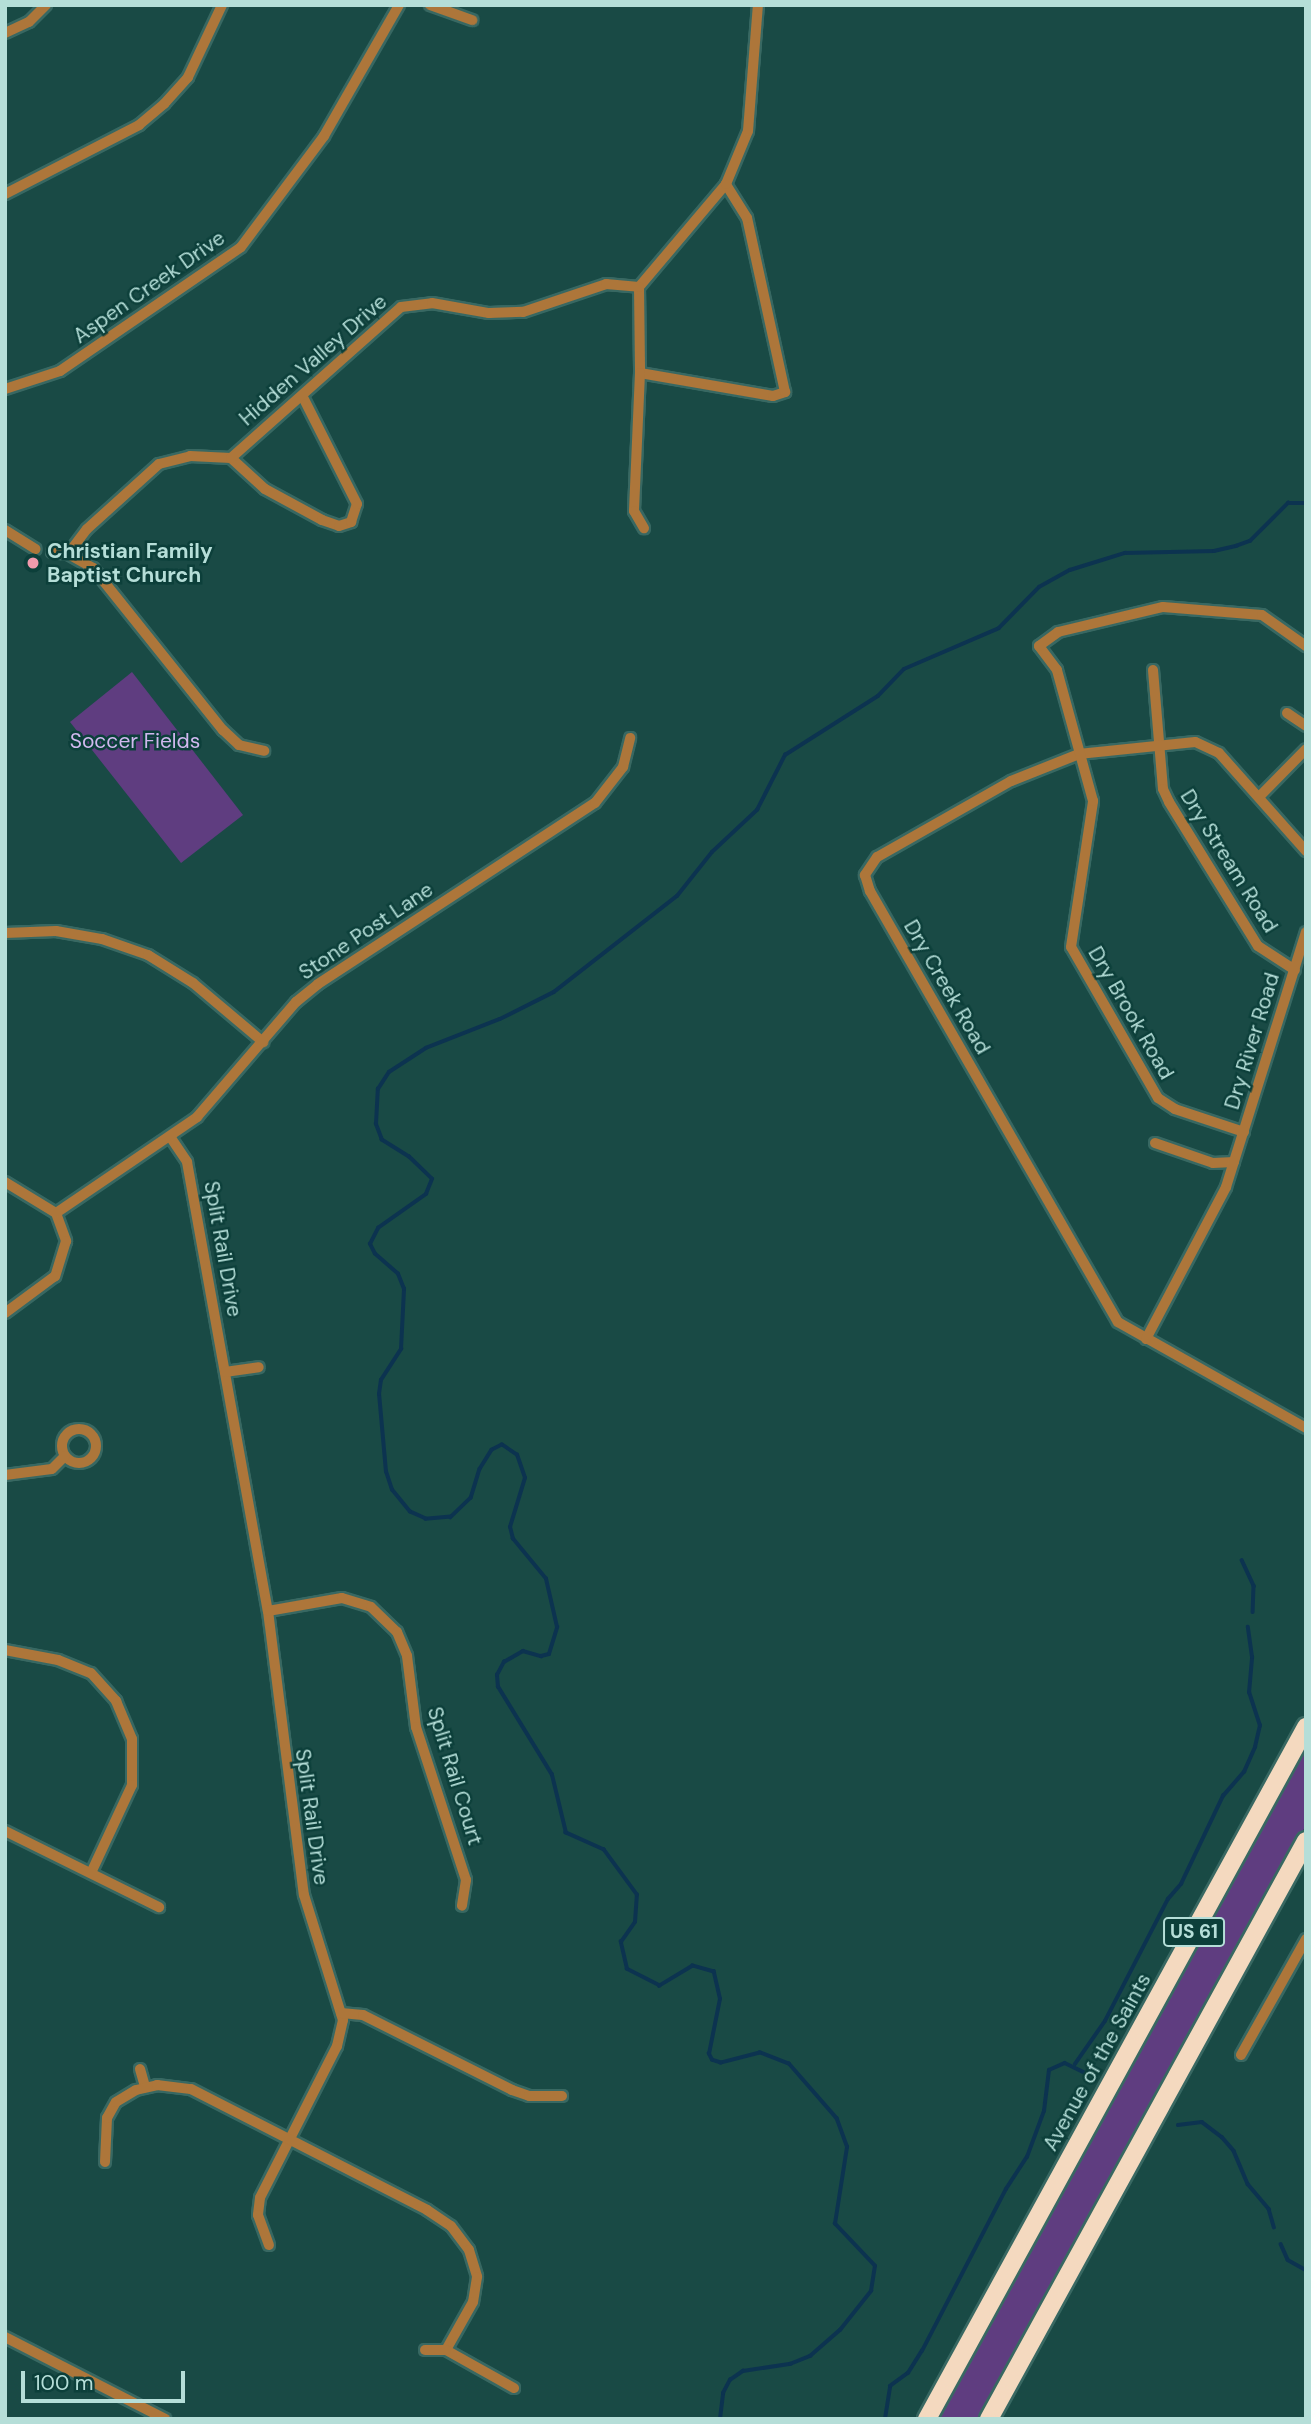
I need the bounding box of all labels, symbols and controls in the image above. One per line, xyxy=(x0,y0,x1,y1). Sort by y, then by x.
street label: Aspen Creek Drive xyxy=(68,225,230,349)
street label: Hidden Valley Drive xyxy=(234,289,392,431)
place label: Christian Family Baptist Church xyxy=(47,538,213,588)
marker: Christian Family Baptist Church xyxy=(25,555,41,571)
park label: Soccer Fields xyxy=(70,728,200,754)
street label: Dry Stream Road xyxy=(1175,785,1283,937)
street label: Stone Post Lane xyxy=(294,877,438,985)
street label: Dry Creek Road xyxy=(898,915,996,1059)
street label: Dry Brook Road xyxy=(1083,942,1179,1084)
street label: Dry River Road xyxy=(1219,970,1285,1112)
street label: Split Rail Drive xyxy=(199,1179,247,1319)
street label: Split Rail Court xyxy=(422,1704,488,1848)
street label: Split Rail Drive xyxy=(290,1747,334,1887)
road number: US 61 xyxy=(1162,1916,1226,1948)
street label: Avenue of the Saints xyxy=(1038,1969,1156,2155)
scale bar xyxy=(24,2358,189,2402)
text: 100 m xyxy=(34,2369,94,2397)

